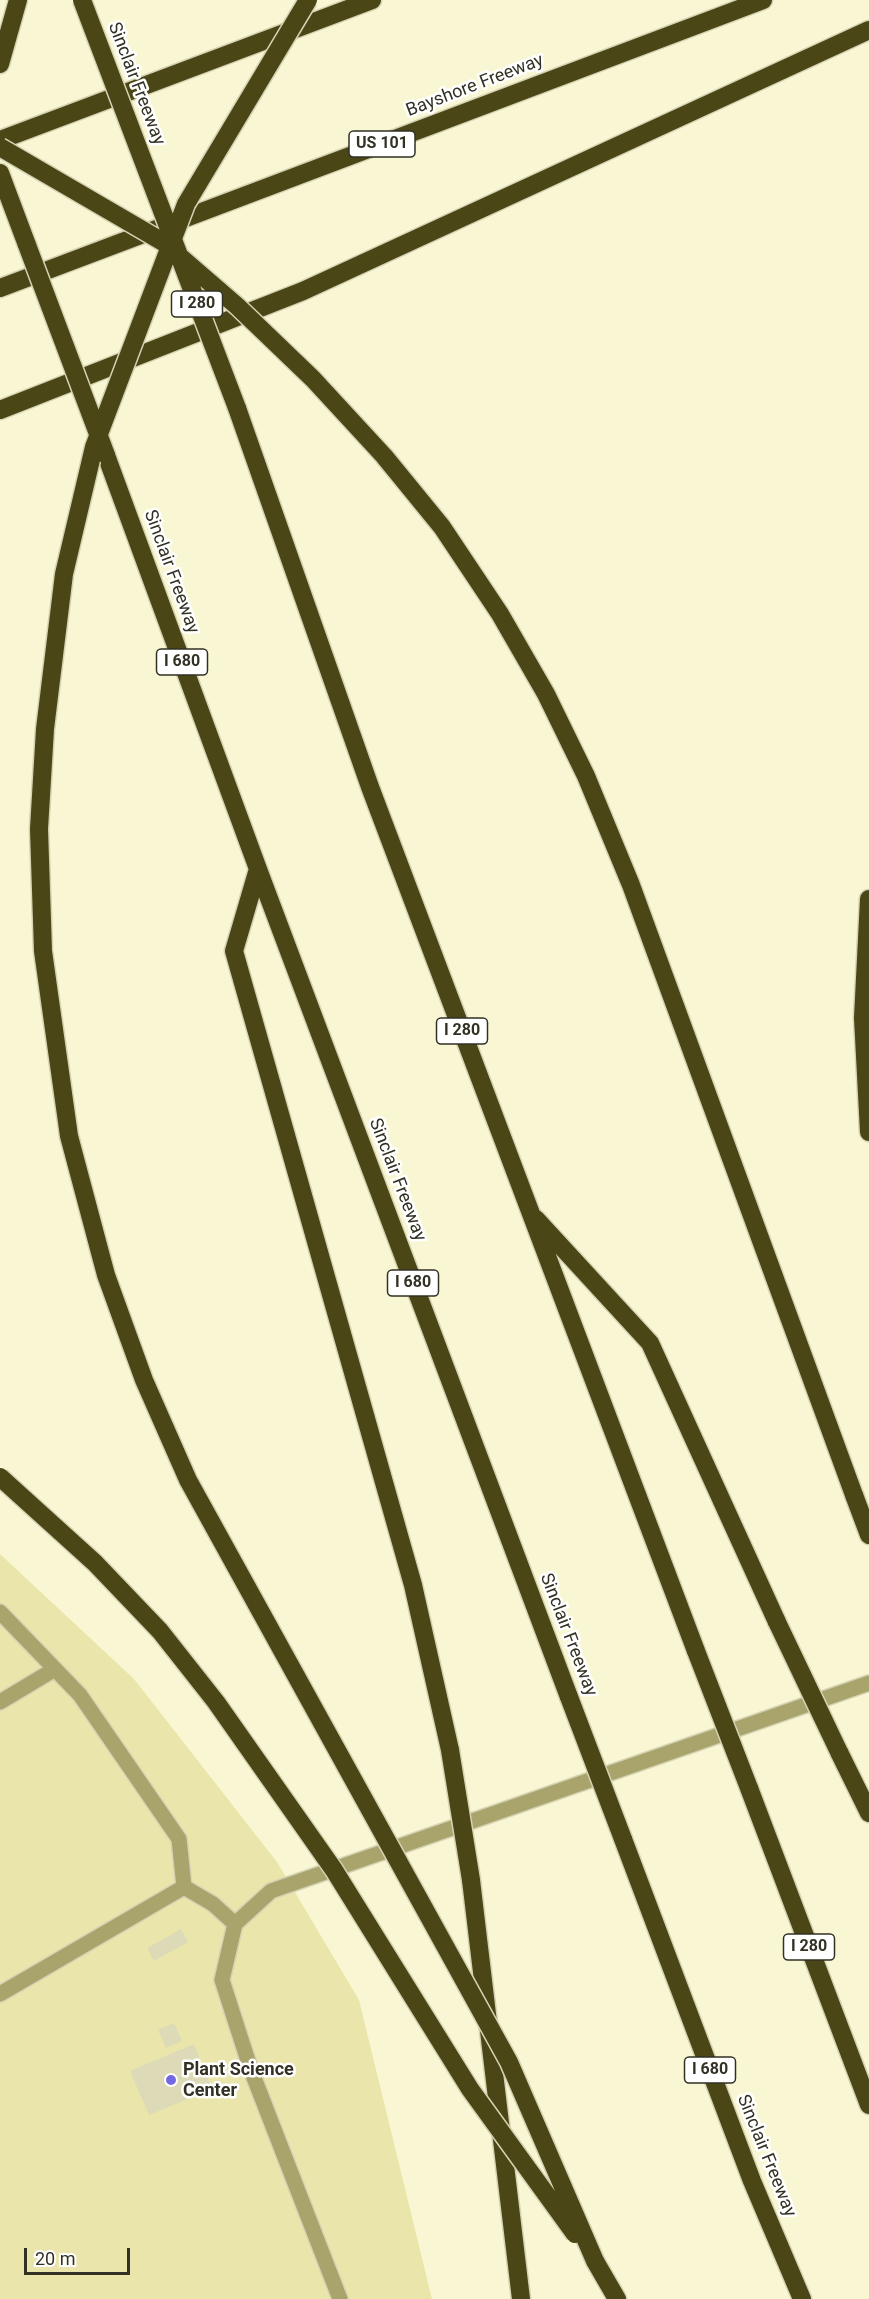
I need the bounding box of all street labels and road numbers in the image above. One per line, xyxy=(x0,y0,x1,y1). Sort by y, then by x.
street label: Sinclair Freeway xyxy=(103,19,169,149)
street label: Bayshore Freeway xyxy=(403,50,547,122)
road number: US 101 xyxy=(349,131,415,157)
road number: I 280 xyxy=(172,291,222,317)
street label: Sinclair Freeway xyxy=(139,507,203,637)
road number: I 680 xyxy=(156,649,207,675)
road number: I 280 xyxy=(436,1018,488,1044)
street label: Sinclair Freeway xyxy=(364,1115,430,1245)
road number: I 680 xyxy=(388,1270,438,1296)
street label: Sinclair Freeway xyxy=(535,1570,601,1700)
road number: I 280 xyxy=(784,1934,834,1960)
road number: I 680 xyxy=(684,2057,736,2083)
street label: Sinclair Freeway xyxy=(732,2092,800,2220)

